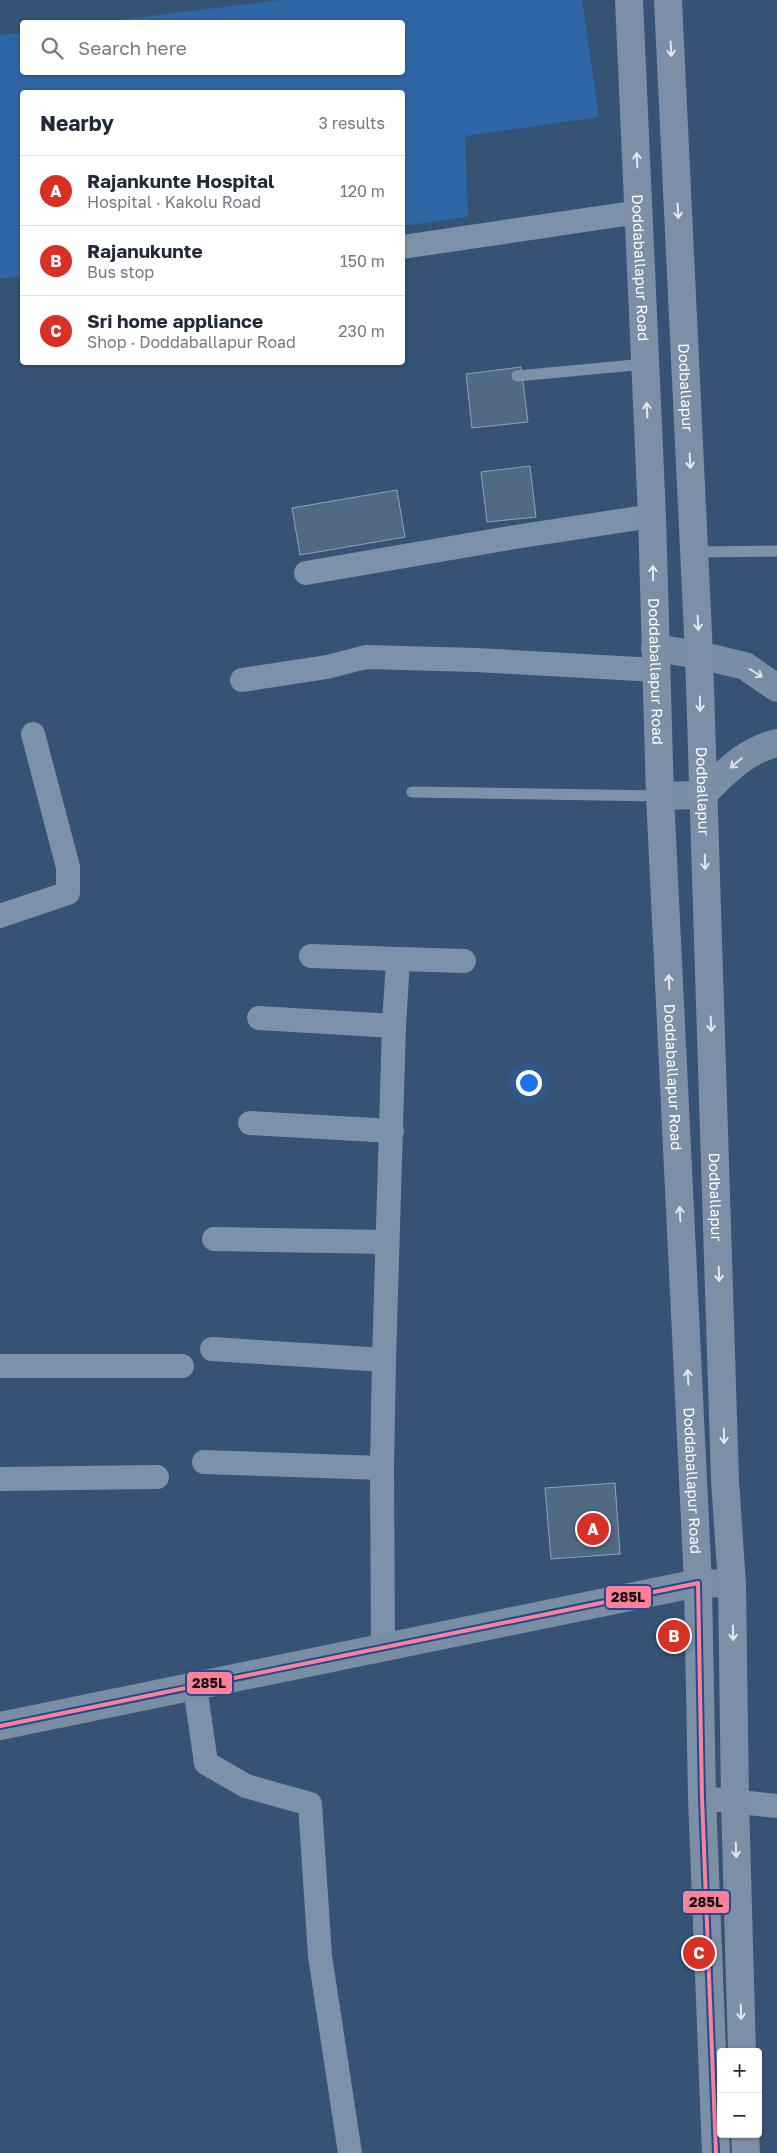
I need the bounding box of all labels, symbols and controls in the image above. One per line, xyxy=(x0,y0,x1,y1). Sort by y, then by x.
search box xyxy=(20,20,405,75)
icon: search xyxy=(38,34,66,62)
text: Search here xyxy=(78,36,187,59)
one-way arrow xyxy=(666,40,675,56)
text: Nearby xyxy=(40,110,114,136)
text: 3 results xyxy=(318,113,385,133)
one-way arrow xyxy=(632,153,641,169)
text: Rajankunte Hospital xyxy=(87,169,274,192)
text: A xyxy=(50,181,62,201)
text: 120 m xyxy=(340,181,385,201)
text: Hospital · Kakolu Road xyxy=(87,192,261,212)
street label: Doddaballapur Road xyxy=(629,194,653,342)
one-way arrow xyxy=(674,203,683,219)
text: Rajanukunte xyxy=(87,239,203,262)
text: B xyxy=(50,251,62,271)
text: 150 m xyxy=(340,251,385,271)
text: Bus stop xyxy=(87,262,154,282)
text: Sri home appliance xyxy=(87,309,263,332)
text: C xyxy=(50,321,62,341)
text: 230 m xyxy=(338,321,385,341)
text: Shop · Doddaballapur Road xyxy=(87,332,296,352)
street label: Dodballapur xyxy=(675,343,697,432)
one-way arrow xyxy=(643,402,652,418)
one-way arrow xyxy=(686,452,695,468)
one-way arrow xyxy=(649,565,658,581)
street label: Doddaballapur Road xyxy=(645,598,668,745)
one-way arrow xyxy=(693,614,703,631)
one-way arrow xyxy=(749,669,763,679)
one-way arrow xyxy=(696,696,705,712)
street label: Dodballapur xyxy=(693,747,714,836)
one-way arrow xyxy=(730,758,743,769)
one-way arrow xyxy=(700,853,710,869)
one-way arrow xyxy=(664,974,673,990)
street label: Doddaballapur Road xyxy=(661,1003,686,1151)
one-way arrow xyxy=(706,1016,716,1032)
your location xyxy=(516,1070,542,1096)
street label: Dodballapur xyxy=(706,1152,726,1242)
one-way arrow xyxy=(676,1207,685,1223)
one-way arrow xyxy=(714,1266,724,1282)
one-way arrow xyxy=(683,1369,693,1385)
street label: Doddaballapur Road xyxy=(681,1407,706,1554)
one-way arrow xyxy=(719,1428,729,1444)
pin: A xyxy=(577,1510,609,1548)
line badge: 285L xyxy=(605,1585,652,1609)
text: 285L xyxy=(611,1588,645,1605)
pin: B xyxy=(658,1617,690,1655)
one-way arrow xyxy=(728,1624,738,1640)
line badge: 285L xyxy=(186,1671,233,1695)
text: 285L xyxy=(192,1674,226,1691)
one-way arrow xyxy=(732,1841,741,1857)
line badge: 285L xyxy=(682,1890,730,1914)
text: 285L xyxy=(689,1893,723,1910)
pin: C xyxy=(683,1934,715,1972)
one-way arrow xyxy=(737,2004,746,2020)
map controls xyxy=(717,2048,762,2138)
button: + xyxy=(717,2048,762,2093)
button: − xyxy=(717,2093,762,2138)

